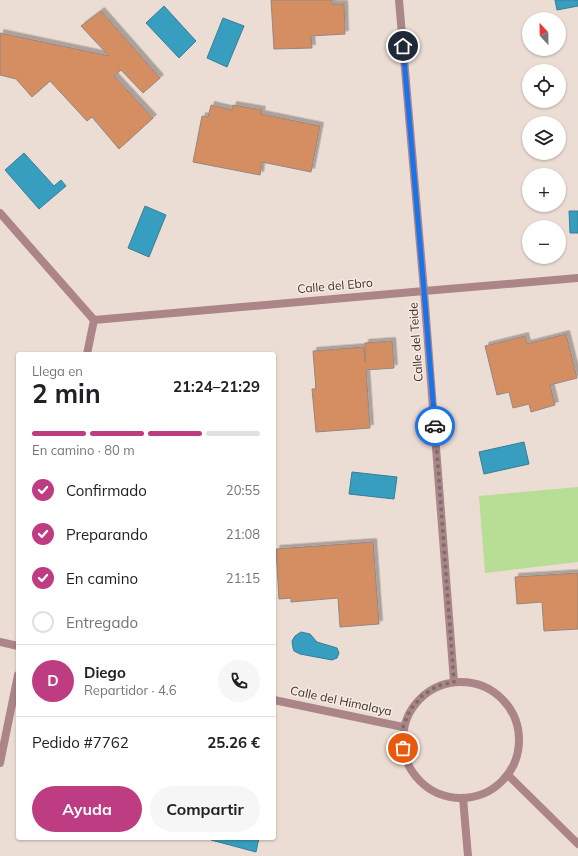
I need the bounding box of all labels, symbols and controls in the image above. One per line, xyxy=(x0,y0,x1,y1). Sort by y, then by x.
north arrow xyxy=(522,12,566,56)
map controls xyxy=(522,12,566,264)
pin xyxy=(386,29,420,63)
icon: home xyxy=(392,35,414,57)
button: locate xyxy=(522,64,566,108)
button: layers xyxy=(522,116,566,160)
button: + xyxy=(522,168,566,212)
button: − xyxy=(522,220,566,264)
street label: Calle del Ebro xyxy=(297,275,373,296)
street label: Calle del Teide xyxy=(405,302,426,382)
text: Llega en xyxy=(32,363,83,379)
text: 2 min xyxy=(32,377,101,410)
text: 21:24–21:29 xyxy=(173,377,260,396)
courier xyxy=(415,406,455,446)
icon: car xyxy=(424,415,446,437)
text: En camino · 80 m xyxy=(32,442,135,458)
icon: check xyxy=(32,479,54,501)
text: Confirmado xyxy=(66,481,147,500)
text: 20:55 xyxy=(226,482,260,498)
icon: check xyxy=(32,523,54,545)
text: Preparando xyxy=(66,525,148,544)
text: 21:08 xyxy=(226,526,260,542)
icon: check xyxy=(32,567,54,589)
text: En camino xyxy=(66,569,138,588)
text: 21:15 xyxy=(226,570,260,586)
text: Entregado xyxy=(66,613,138,632)
button: phone xyxy=(218,660,260,702)
text: Diego xyxy=(84,663,126,682)
text: D xyxy=(47,671,59,690)
text: Repartidor · 4.6 xyxy=(84,682,177,698)
street label: Calle del Himalaya xyxy=(289,682,393,719)
pin xyxy=(386,731,420,765)
text: Pedido #7762 xyxy=(32,733,129,752)
text: 25.26 € xyxy=(207,733,260,752)
icon: bag xyxy=(392,737,414,759)
button: Ayuda xyxy=(32,786,142,832)
button: Compartir xyxy=(150,786,260,832)

